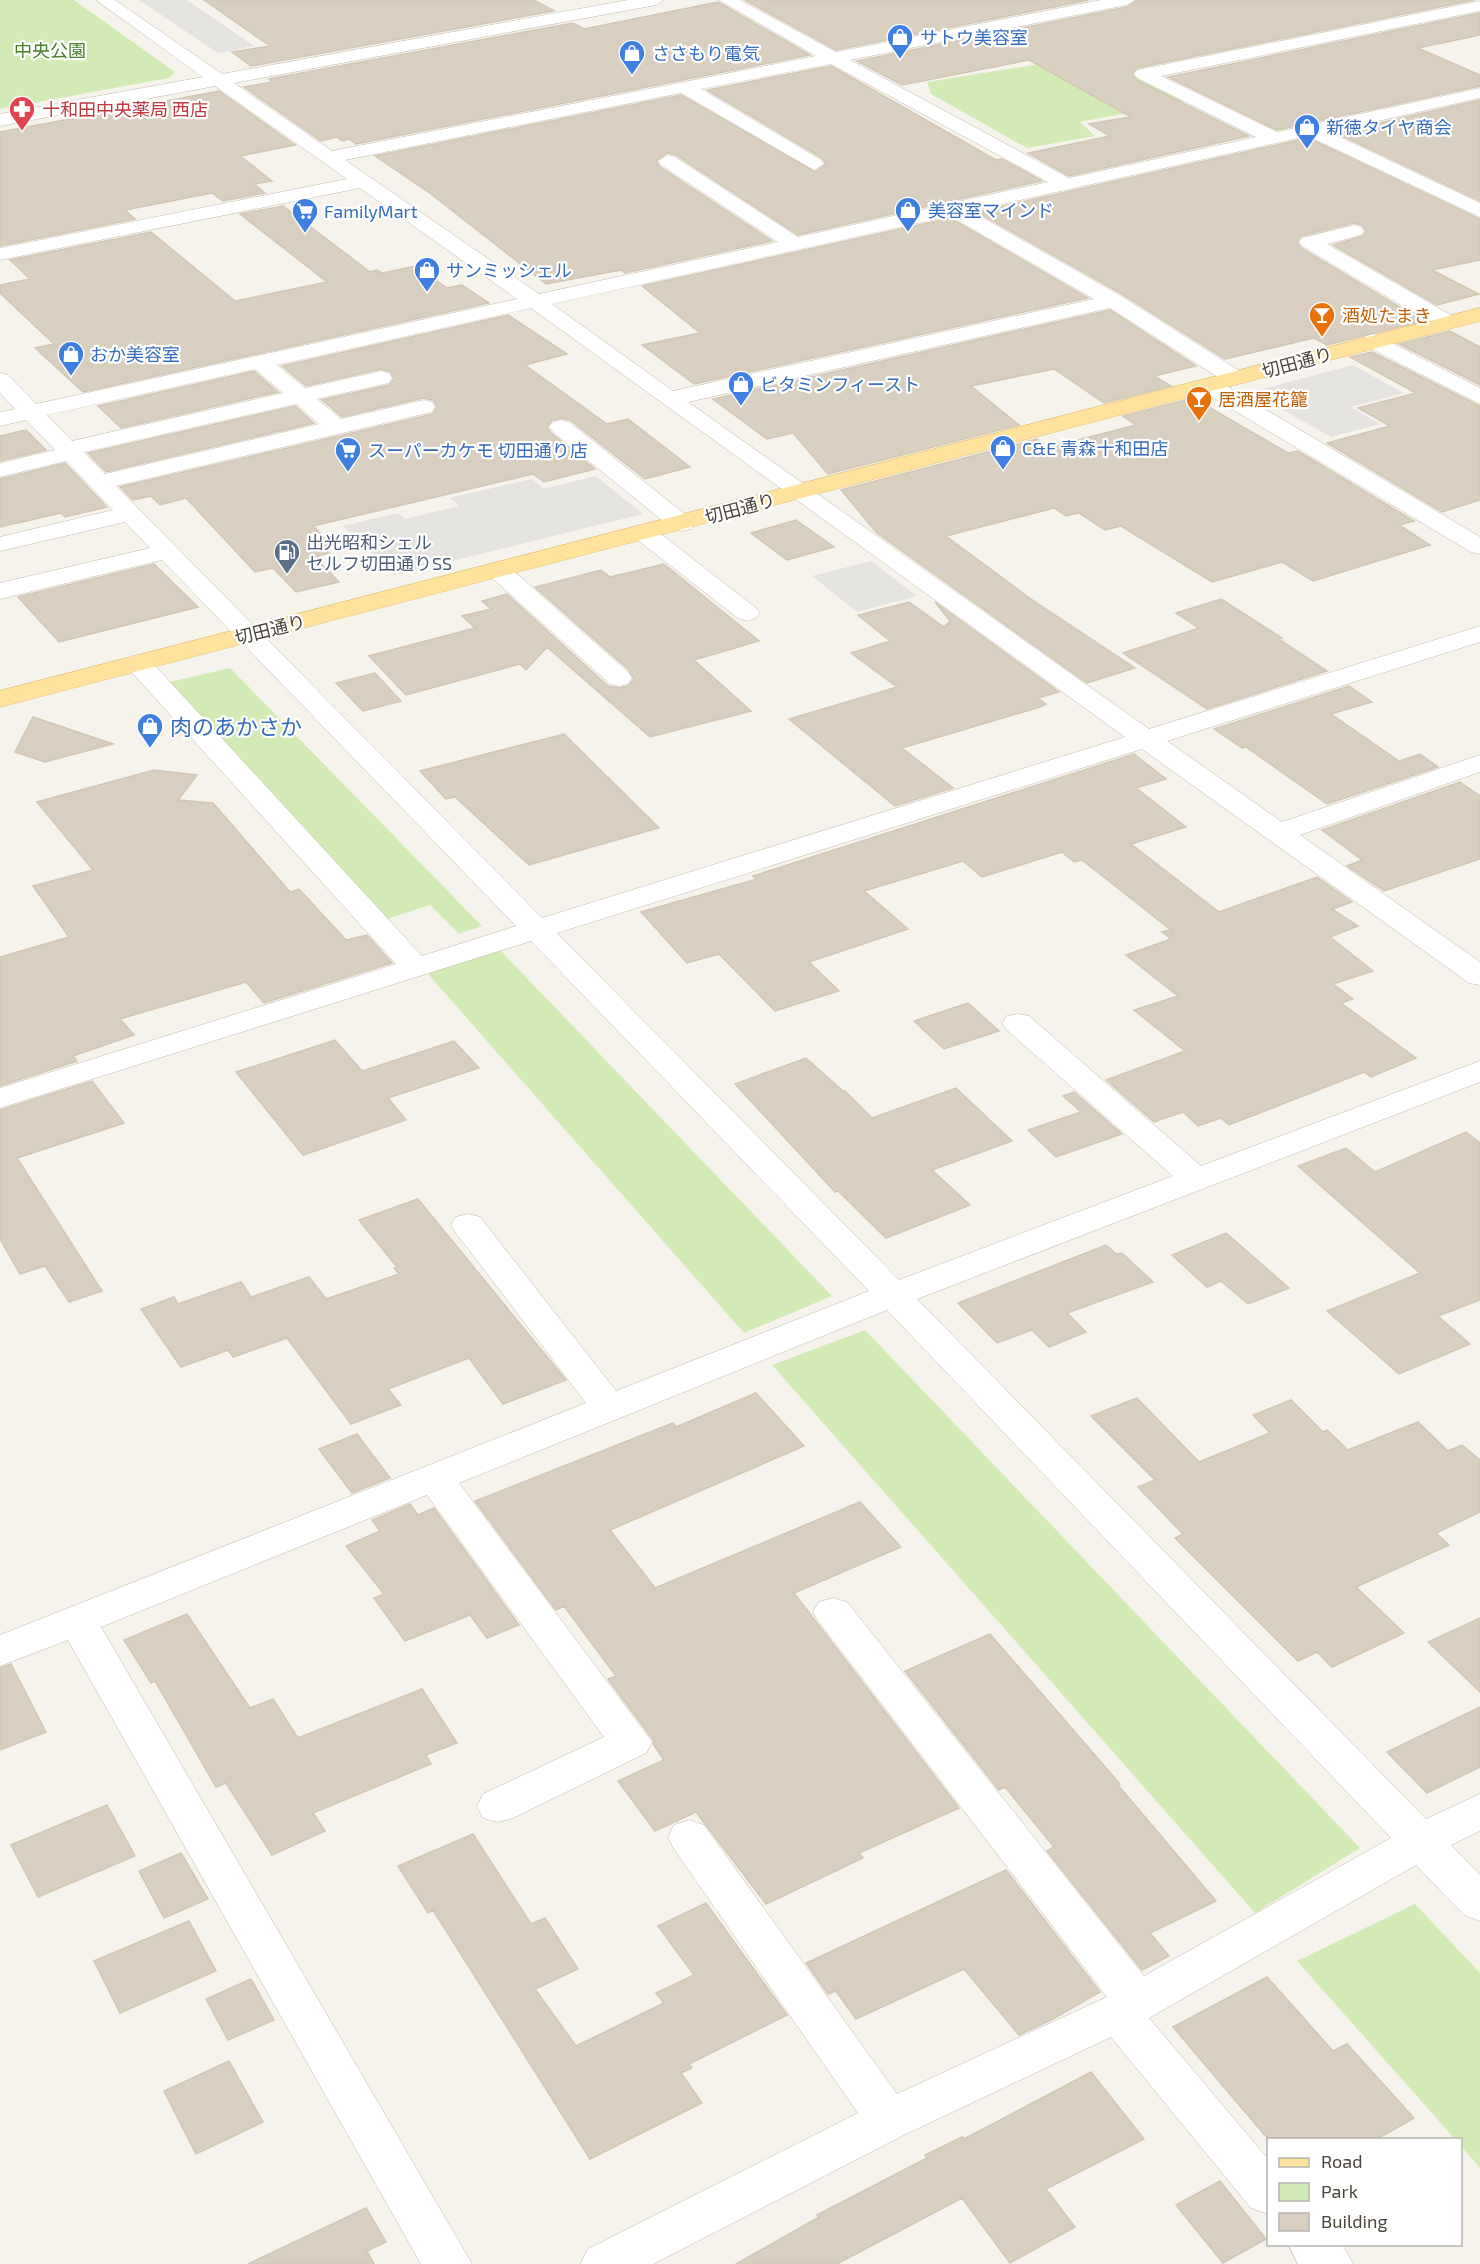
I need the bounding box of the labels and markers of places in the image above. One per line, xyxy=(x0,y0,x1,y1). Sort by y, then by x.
shop icon: サトウ美容室 xyxy=(885,22,915,60)
place label: サトウ美容室 xyxy=(920,26,1028,48)
shop icon: ささもり電気 xyxy=(617,38,647,76)
place label: ささもり電気 xyxy=(652,42,760,64)
pharmacy icon: 十和田中央薬局 西店 xyxy=(7,94,37,132)
place label: 十和田中央薬局 西店 xyxy=(42,98,208,120)
shop icon: 新徳タイヤ商会 xyxy=(1292,112,1322,150)
place label: 新徳タイヤ商会 xyxy=(1326,116,1451,138)
shop icon: 美容室マインド xyxy=(893,195,923,233)
supermarket icon: FamilyMart xyxy=(290,196,320,234)
place label: 美容室マインド xyxy=(928,199,1054,221)
place label: FamilyMart xyxy=(324,200,418,222)
shop icon: サンミッシェル xyxy=(412,255,442,293)
place label: サンミッシェル xyxy=(446,259,572,281)
bar icon: 酒処たまき xyxy=(1307,300,1337,338)
place label: 酒処たまき xyxy=(1342,304,1431,326)
shop icon: おか美容室 xyxy=(56,339,86,377)
place label: おか美容室 xyxy=(90,343,180,365)
shop icon: ビタミンフィースト xyxy=(726,369,756,407)
place label: ビタミンフィースト xyxy=(760,373,920,395)
bar icon: 居酒屋花籠 xyxy=(1184,384,1214,422)
place label: 居酒屋花籠 xyxy=(1218,388,1308,410)
shop icon: C&E 青森十和田店 xyxy=(988,433,1018,471)
supermarket icon: スーパーカケモ 切田通り店 xyxy=(333,435,363,473)
place label: C&E 青森十和田店 xyxy=(1022,437,1168,459)
place label: スーパーカケモ 切田通り店 xyxy=(368,439,588,461)
place label: 出光昭和シェル セルフ切田通りSS xyxy=(306,531,452,574)
fuel station icon: 出光昭和シェル セルフ切田通りSS xyxy=(272,537,302,575)
shop icon: 肉のあかさか xyxy=(135,711,165,749)
place label: 肉のあかさか xyxy=(170,713,302,739)

